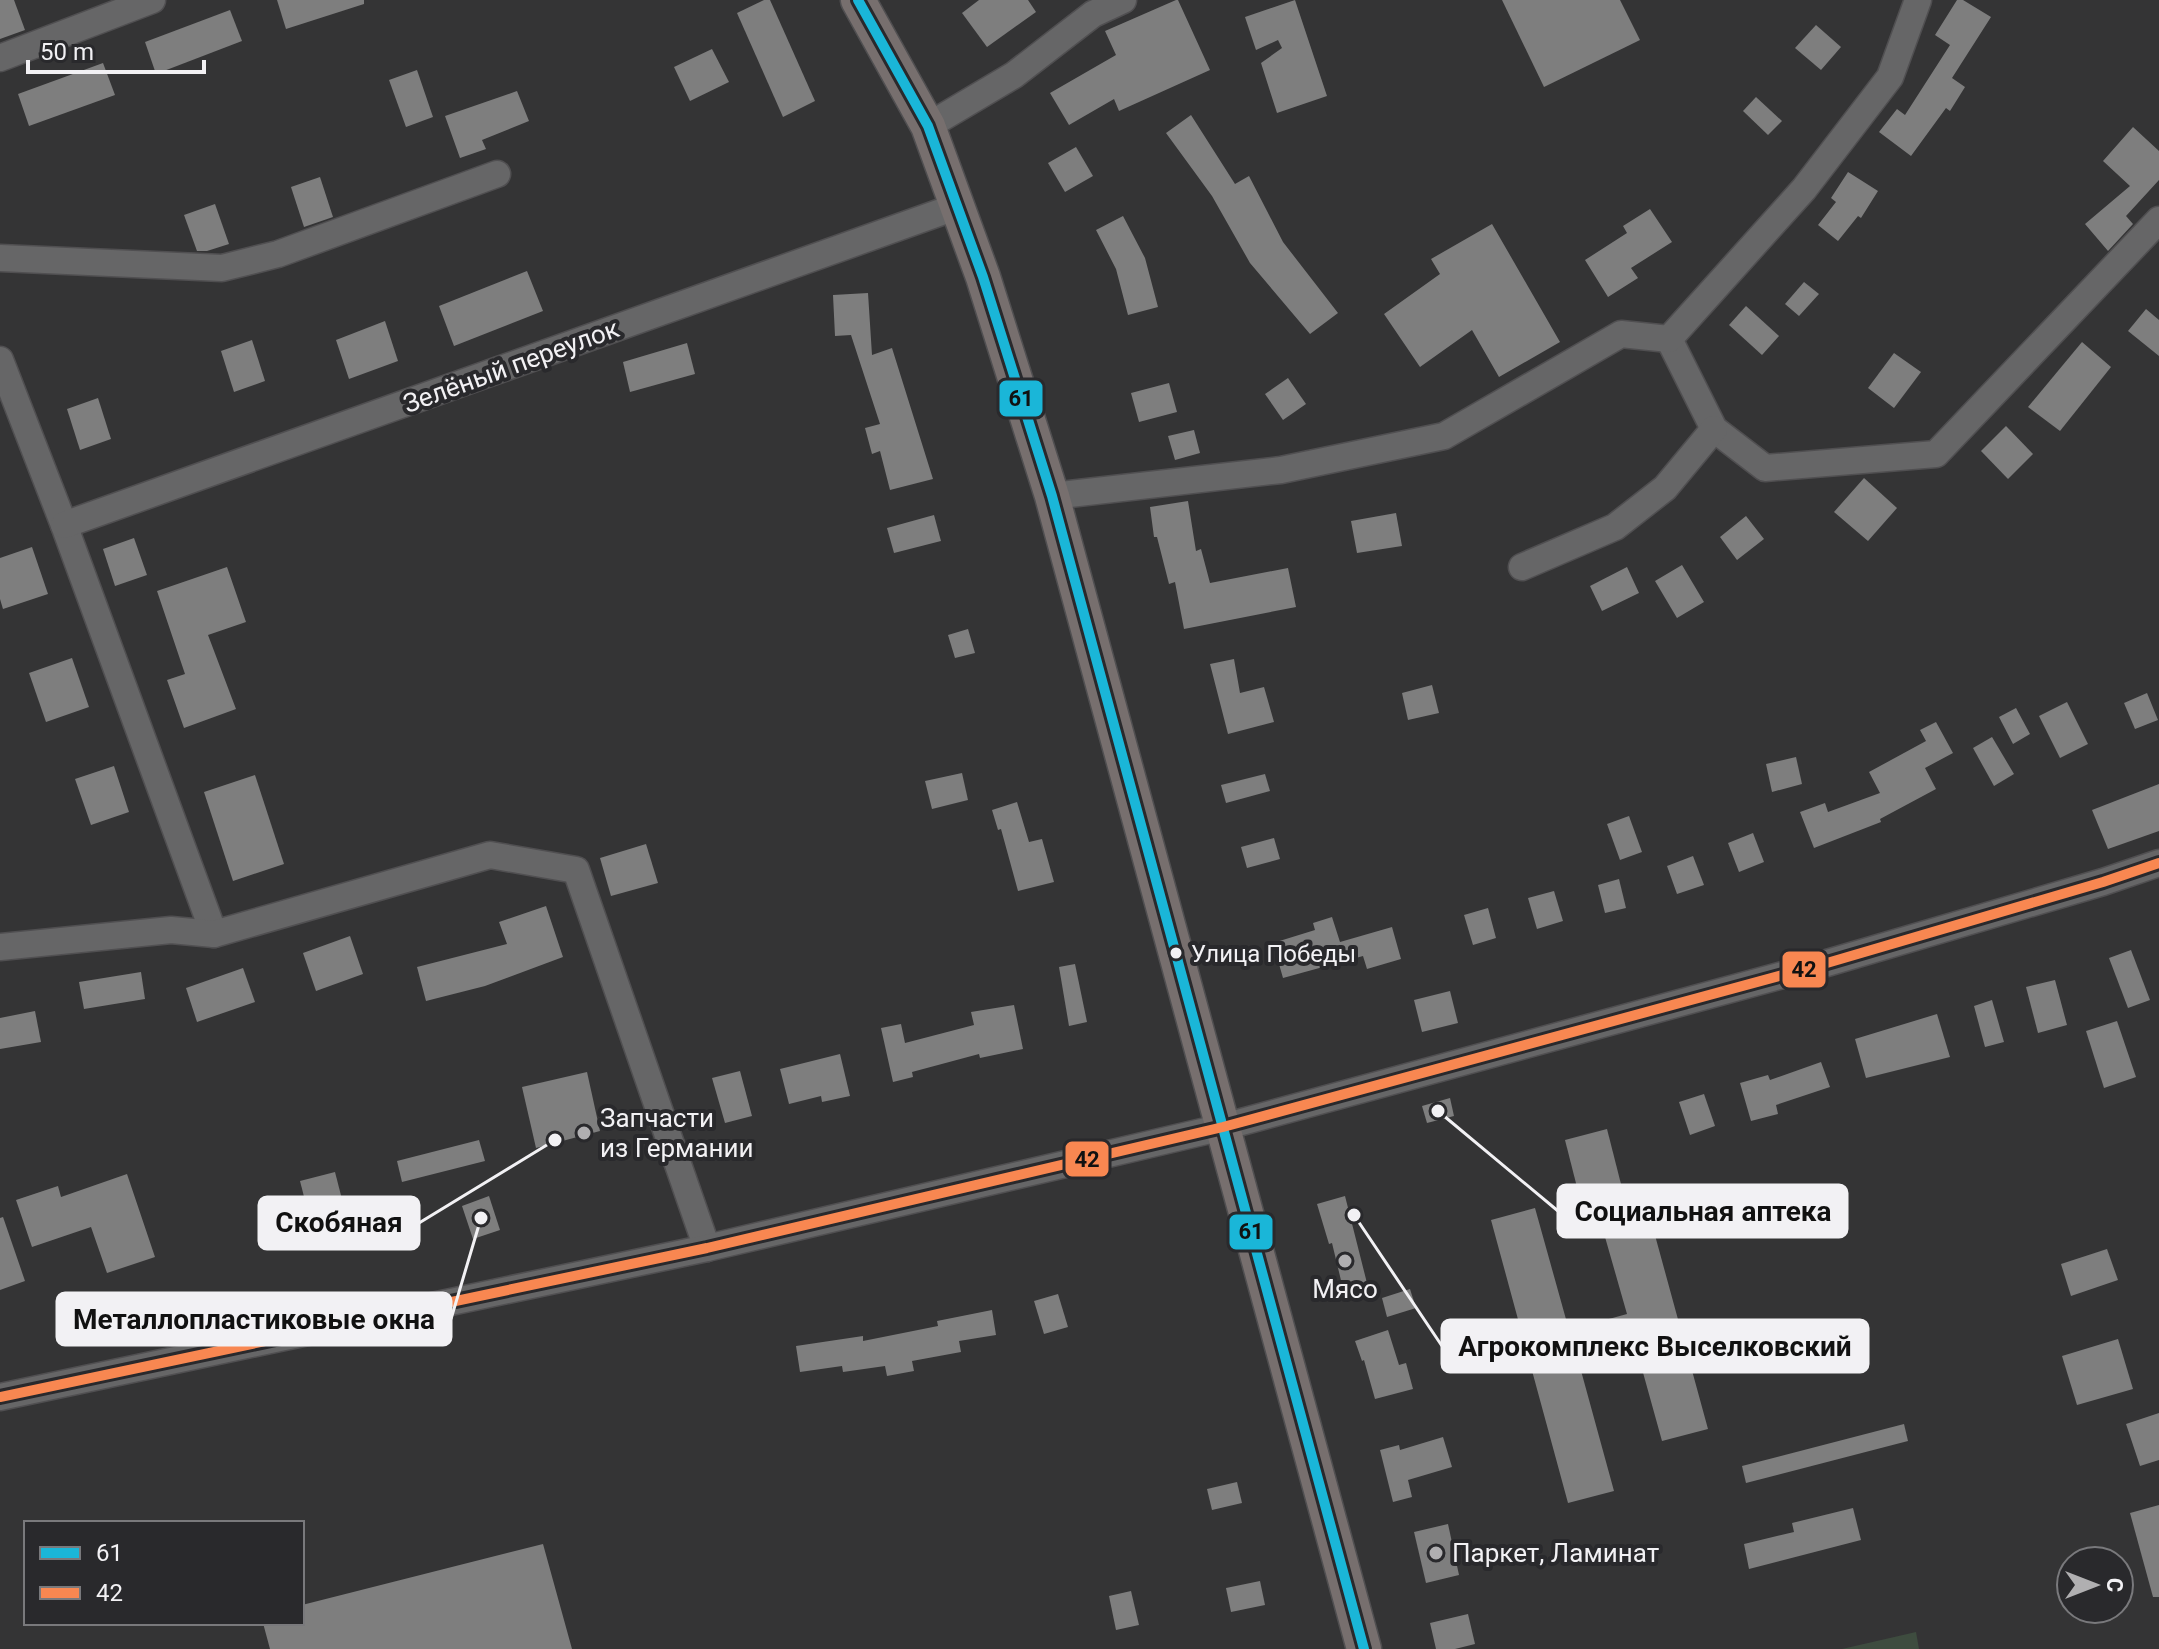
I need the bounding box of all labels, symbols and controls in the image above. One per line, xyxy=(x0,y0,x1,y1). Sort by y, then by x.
scale bar xyxy=(28,24,204,74)
text: 50 m xyxy=(40,38,94,66)
street label: Зелёный переулок xyxy=(399,313,623,419)
line badge: 61 xyxy=(998,379,1044,418)
text: 61 xyxy=(1008,386,1034,411)
place label: Улица Победы xyxy=(1191,940,1356,968)
marker: Улица Победы xyxy=(1168,945,1184,961)
line badge: 42 xyxy=(1781,950,1827,989)
text: 42 xyxy=(1791,957,1817,982)
place label: Запчасти из Германии xyxy=(600,1103,754,1163)
marker: Запчасти из Германии xyxy=(575,1124,593,1142)
line badge: 42 xyxy=(1064,1140,1110,1178)
text: 42 xyxy=(1074,1147,1100,1172)
callout: Социальная аптека xyxy=(1558,1185,1847,1237)
text: Социальная аптека xyxy=(1574,1195,1832,1228)
callout: Скобяная xyxy=(259,1197,419,1249)
text: Скобяная xyxy=(275,1206,403,1239)
line badge: 61 xyxy=(1228,1213,1274,1251)
text: 61 xyxy=(1238,1219,1264,1244)
marker: Мясо xyxy=(1336,1252,1354,1270)
place label: Мясо xyxy=(1312,1274,1378,1304)
callout: Металлопластиковые окна xyxy=(57,1293,451,1345)
text: Металлопластиковые окна xyxy=(73,1303,435,1336)
callout: Агрокомплекс Выселковский xyxy=(1442,1320,1868,1372)
text: Агрокомплекс Выселковский xyxy=(1458,1330,1852,1363)
legend xyxy=(24,1521,304,1625)
place label: Паркет, Ламинат xyxy=(1452,1538,1659,1568)
text: 61 xyxy=(96,1539,123,1567)
marker: Паркет, Ламинат xyxy=(1427,1544,1445,1562)
north arrow xyxy=(2055,1545,2135,1625)
text: С xyxy=(2102,1578,2127,1592)
text: 42 xyxy=(96,1579,123,1607)

